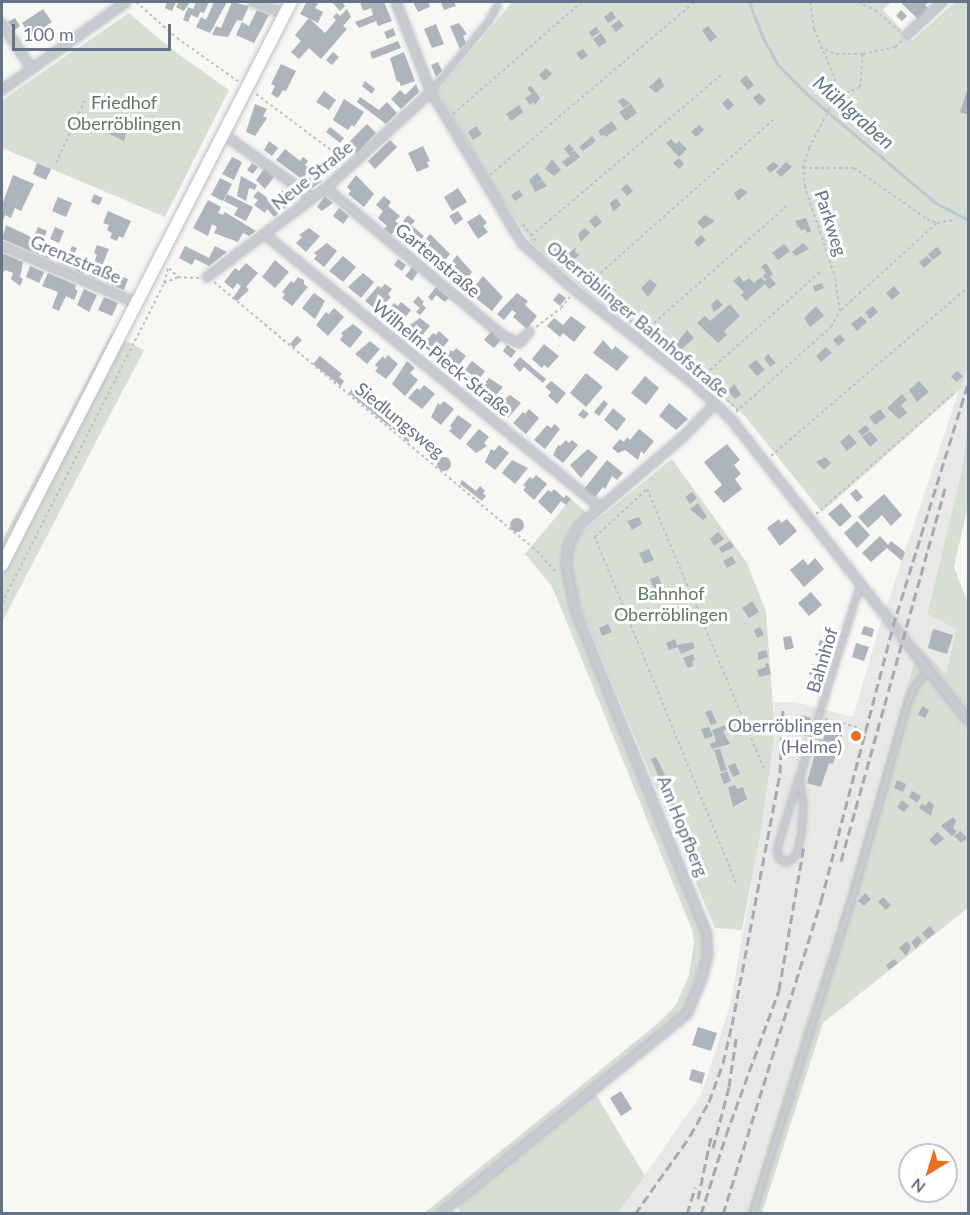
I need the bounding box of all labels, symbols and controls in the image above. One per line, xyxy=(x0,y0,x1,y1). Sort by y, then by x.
scale bar xyxy=(15,12,174,50)
text: 100 m xyxy=(23,23,74,45)
water label: Mühlgraben xyxy=(809,70,899,154)
park label: Friedhof Oberröblingen xyxy=(67,92,181,134)
street label: Neue Straße xyxy=(267,136,357,214)
street label: Parkweg xyxy=(810,187,852,259)
street label: Gartenstraße xyxy=(391,218,485,302)
street label: Grenzstraße xyxy=(27,230,125,288)
street label: Oberröblinger Bahnhofstraße xyxy=(542,236,734,402)
street label: Wilhelm-Pieck-Straße xyxy=(368,295,516,421)
street label: Siedlungsweg xyxy=(351,378,449,462)
park label: Bahnhof Oberröblingen xyxy=(614,583,728,626)
street label: Bahnhof xyxy=(802,625,842,695)
place label: Oberröblingen (Helme) xyxy=(728,715,842,758)
marker: Oberröblingen (Helme) xyxy=(847,727,865,745)
street label: Am Hopfberg xyxy=(653,772,713,880)
north arrow xyxy=(898,1143,958,1203)
text: N xyxy=(907,1175,929,1197)

